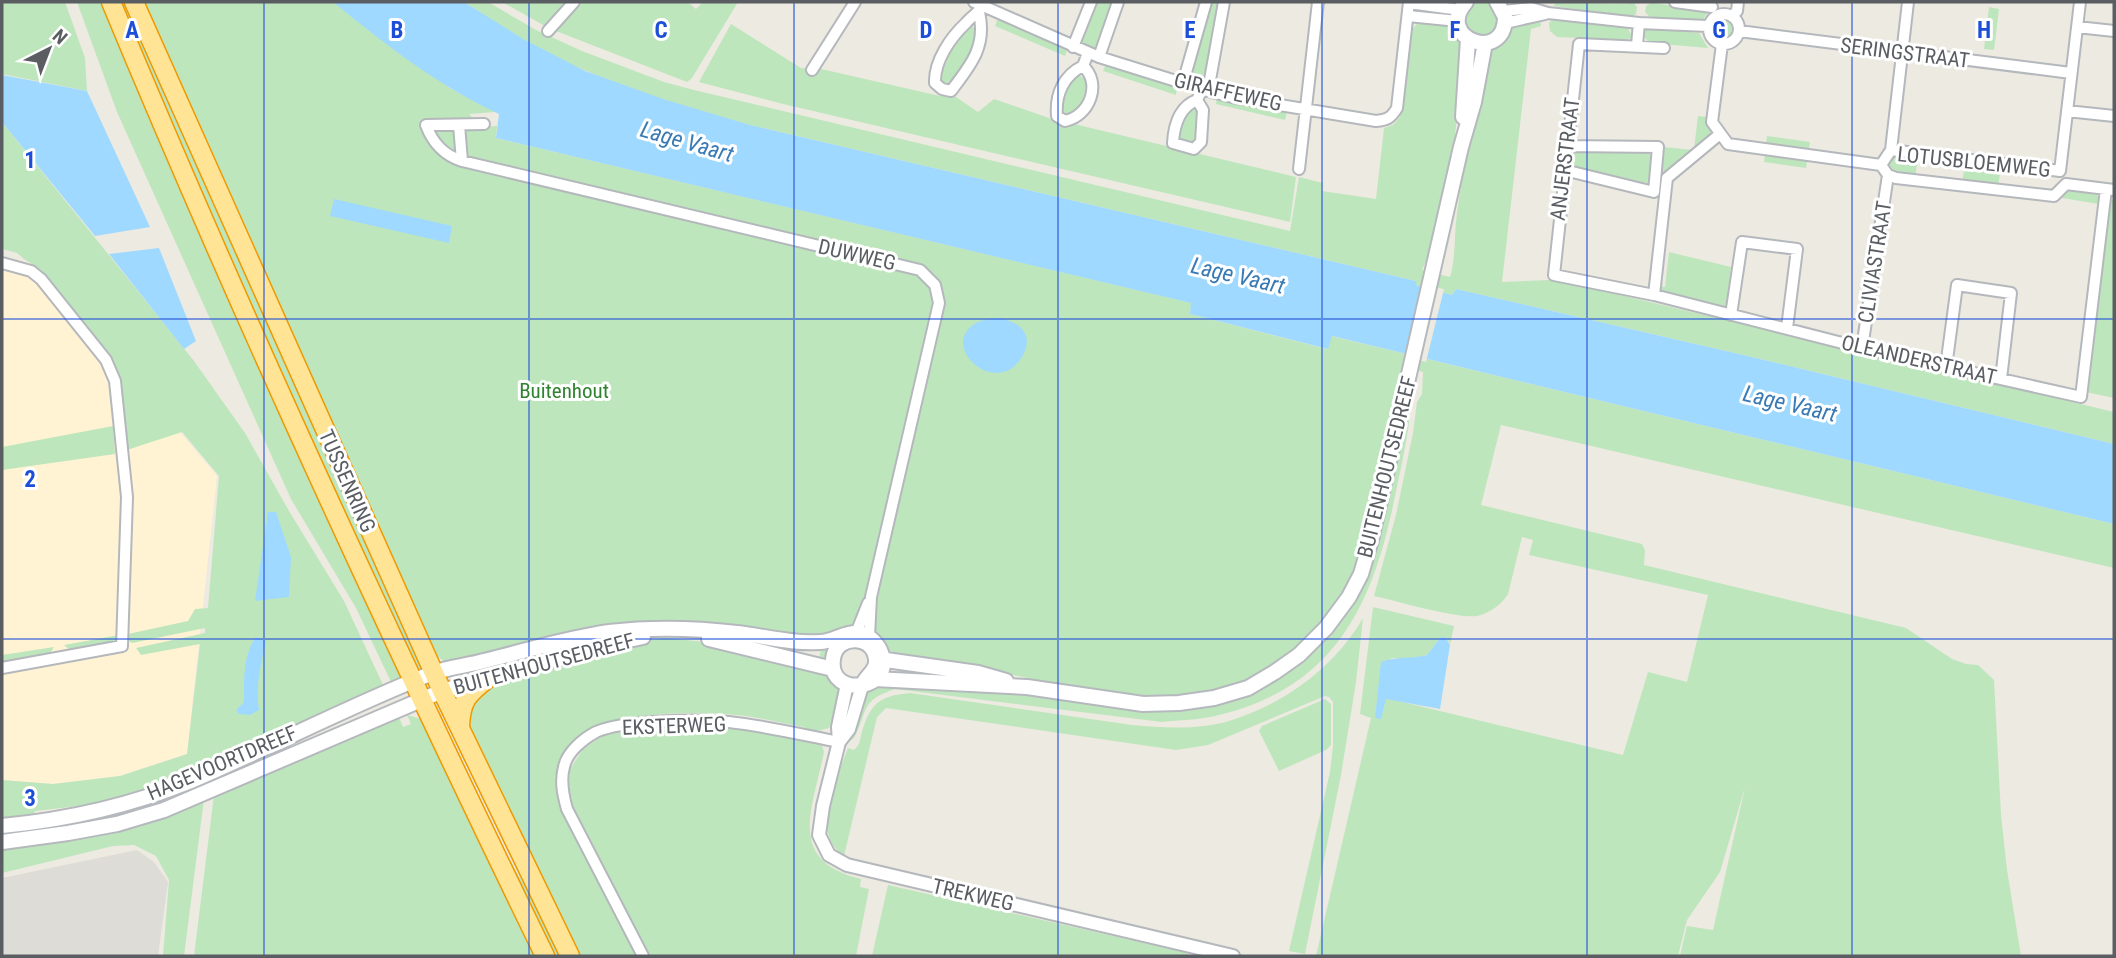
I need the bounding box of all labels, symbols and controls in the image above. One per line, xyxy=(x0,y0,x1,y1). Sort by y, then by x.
north arrow xyxy=(14,14,84,84)
text: A xyxy=(125,17,139,44)
text: B xyxy=(391,17,403,44)
text: C xyxy=(654,17,668,44)
text: D xyxy=(920,17,933,44)
text: E xyxy=(1184,17,1196,44)
text: F xyxy=(1450,17,1461,44)
text: G xyxy=(1712,17,1726,44)
text: H xyxy=(1977,17,1991,44)
text: N xyxy=(48,24,72,49)
street label: SERINGSTRAAT xyxy=(1839,33,1971,73)
street label: GIRAFFEWEG xyxy=(1172,68,1284,116)
street label: ANJERSTRAAT xyxy=(1546,96,1584,222)
water label: Lage Vaart xyxy=(637,116,737,168)
street label: LOTUSBLOEMWEG xyxy=(1896,142,2052,182)
text: 1 xyxy=(24,147,36,174)
street label: CLIVIASTRAAT xyxy=(1854,199,1897,325)
street label: DUWWEG xyxy=(816,234,898,276)
water label: Lage Vaart xyxy=(1189,252,1288,300)
street label: OLEANDERSTRAAT xyxy=(1839,330,1999,390)
street label: BUITENHOUTSEDREEF xyxy=(1353,374,1421,560)
park label: Buitenhout xyxy=(519,379,609,403)
water label: Lage Vaart xyxy=(1741,380,1840,428)
street label: TUSSENRING xyxy=(314,426,380,536)
text: 2 xyxy=(24,466,36,493)
street label: BUITENHOUTSEDREEF xyxy=(451,628,637,700)
street label: EKSTERWEG xyxy=(622,712,726,740)
street label: HAGEVOORTDREEF xyxy=(144,721,300,805)
text: 3 xyxy=(24,785,36,812)
street label: TREKWEG xyxy=(930,874,1016,916)

